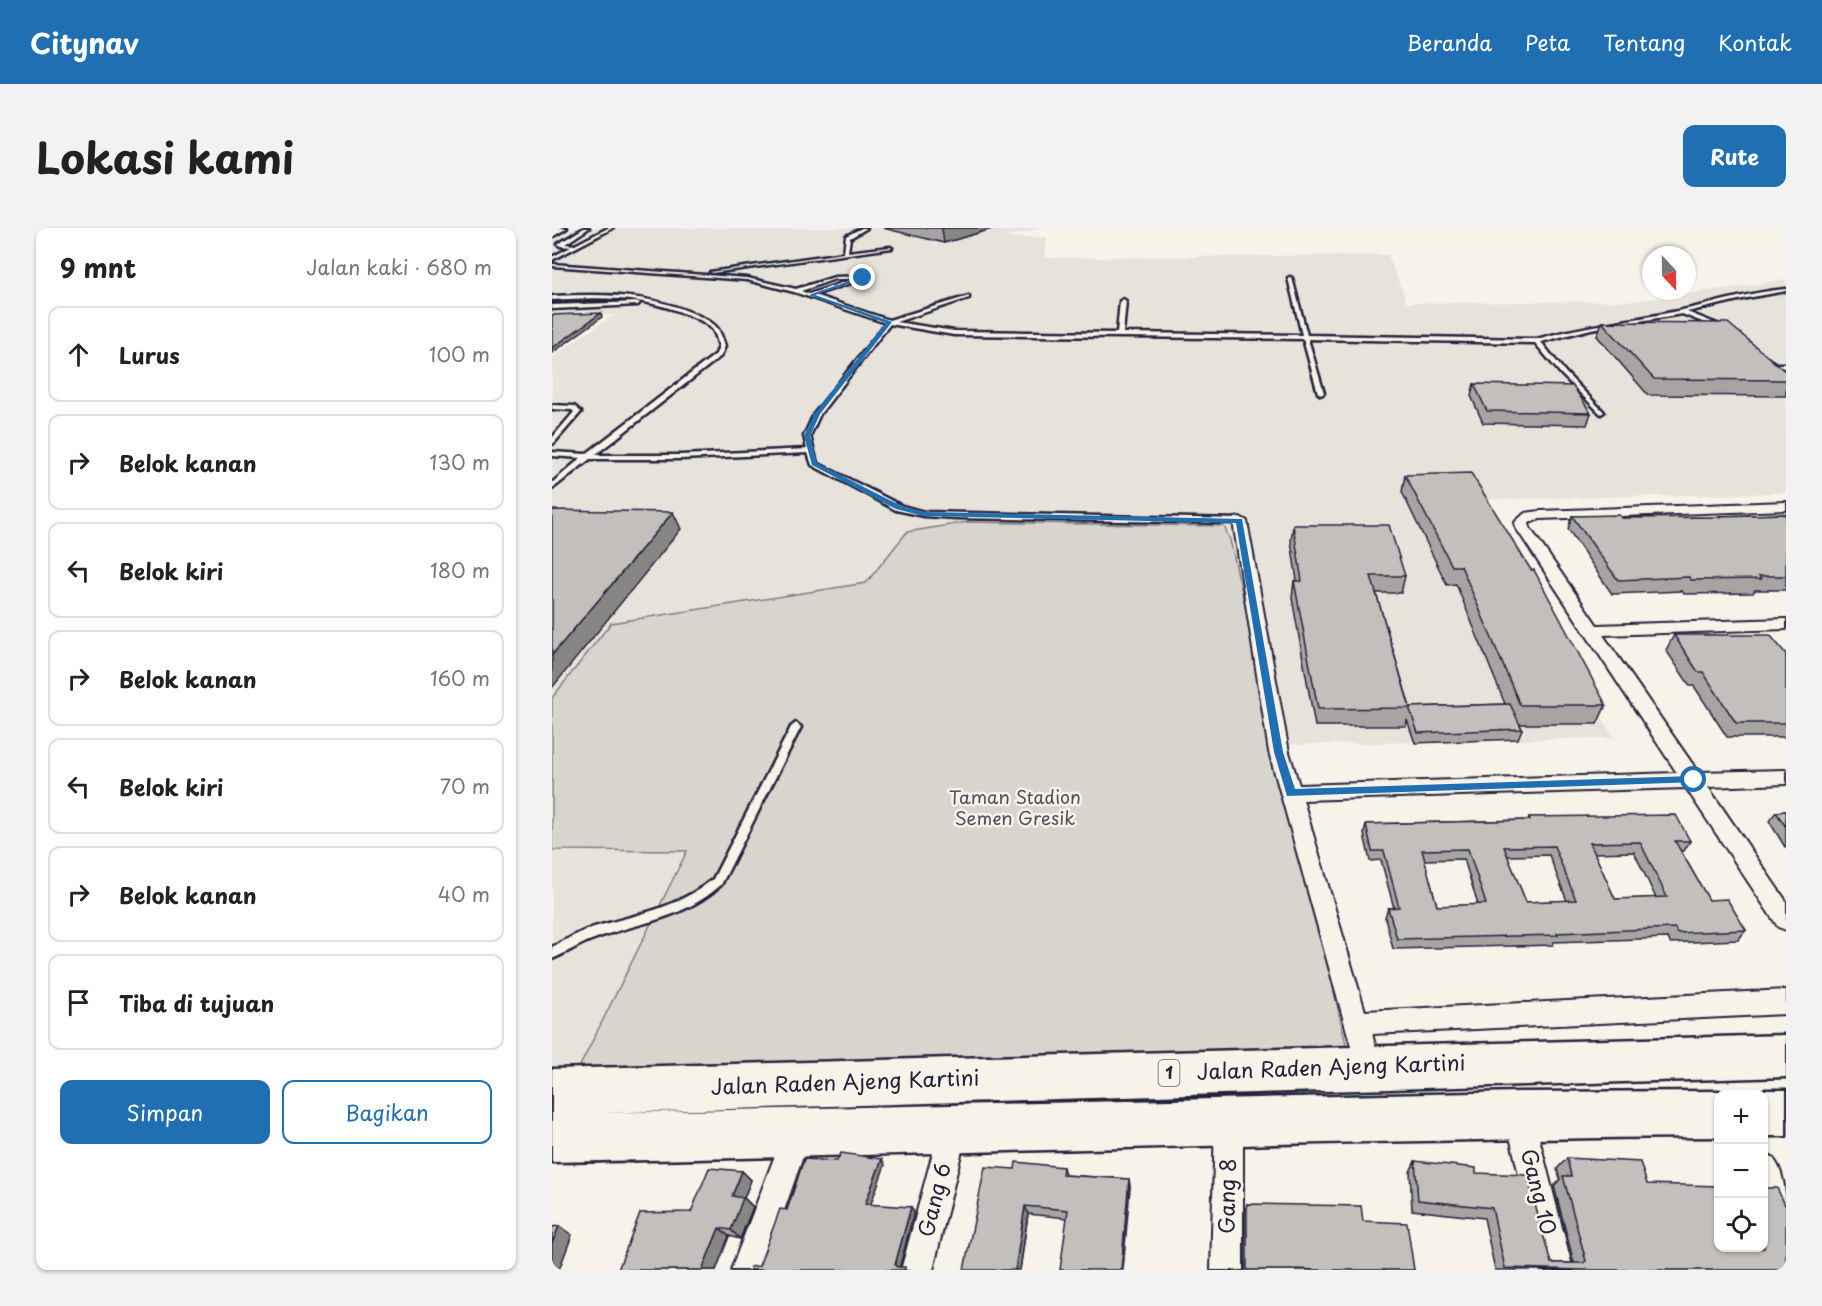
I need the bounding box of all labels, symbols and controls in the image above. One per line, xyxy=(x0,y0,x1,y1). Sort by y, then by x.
text: Citynav xyxy=(30,21,139,64)
text: Beranda xyxy=(1407,26,1492,58)
text: Peta xyxy=(1525,26,1570,58)
text: Tentang xyxy=(1603,26,1685,58)
text: Kontak xyxy=(1718,26,1792,58)
text: Lokasi kami xyxy=(36,125,294,188)
button: Rute xyxy=(1683,125,1786,187)
north arrow xyxy=(1642,246,1696,300)
text: 9 mnt xyxy=(60,248,136,287)
text: Jalan kaki · 680 m xyxy=(306,252,492,282)
route end xyxy=(849,264,875,290)
icon: ahead xyxy=(62,338,95,371)
text: Lurus xyxy=(119,338,180,371)
text: 100 m xyxy=(429,339,490,369)
icon: right xyxy=(62,446,95,479)
text: Belok kanan xyxy=(119,446,256,479)
text: 130 m xyxy=(430,447,490,477)
icon: left xyxy=(62,554,95,587)
text: Belok kiri xyxy=(119,554,223,587)
text: 180 m xyxy=(430,555,490,585)
icon: right xyxy=(62,662,95,695)
text: Belok kanan xyxy=(119,662,256,695)
text: 160 m xyxy=(430,663,490,693)
route start xyxy=(1680,766,1706,792)
icon: left xyxy=(62,770,95,803)
text: Belok kiri xyxy=(119,770,223,803)
text: 70 m xyxy=(440,771,490,801)
park label: Taman Stadion Semen Gresik xyxy=(949,783,1081,831)
icon: right xyxy=(62,878,95,911)
text: Belok kanan xyxy=(119,878,256,911)
text: 40 m xyxy=(438,879,490,909)
icon: arrive xyxy=(62,986,95,1019)
text: Tiba di tujuan xyxy=(119,986,274,1019)
street label: Jalan Raden Ajeng Kartini xyxy=(1196,1045,1466,1087)
street label: Jalan Raden Ajeng Kartini xyxy=(710,1060,980,1102)
road number: 1 xyxy=(1158,1060,1180,1086)
button: Simpan xyxy=(60,1080,270,1144)
button: Bagikan xyxy=(282,1080,492,1144)
map controls xyxy=(1714,1090,1768,1252)
button: + xyxy=(1714,1090,1768,1144)
button: − xyxy=(1714,1144,1768,1198)
street label: Gang 10 xyxy=(1514,1145,1566,1238)
street label: Gang 8 xyxy=(1209,1158,1243,1234)
street label: Gang 6 xyxy=(908,1159,958,1240)
button: locate xyxy=(1714,1198,1768,1252)

